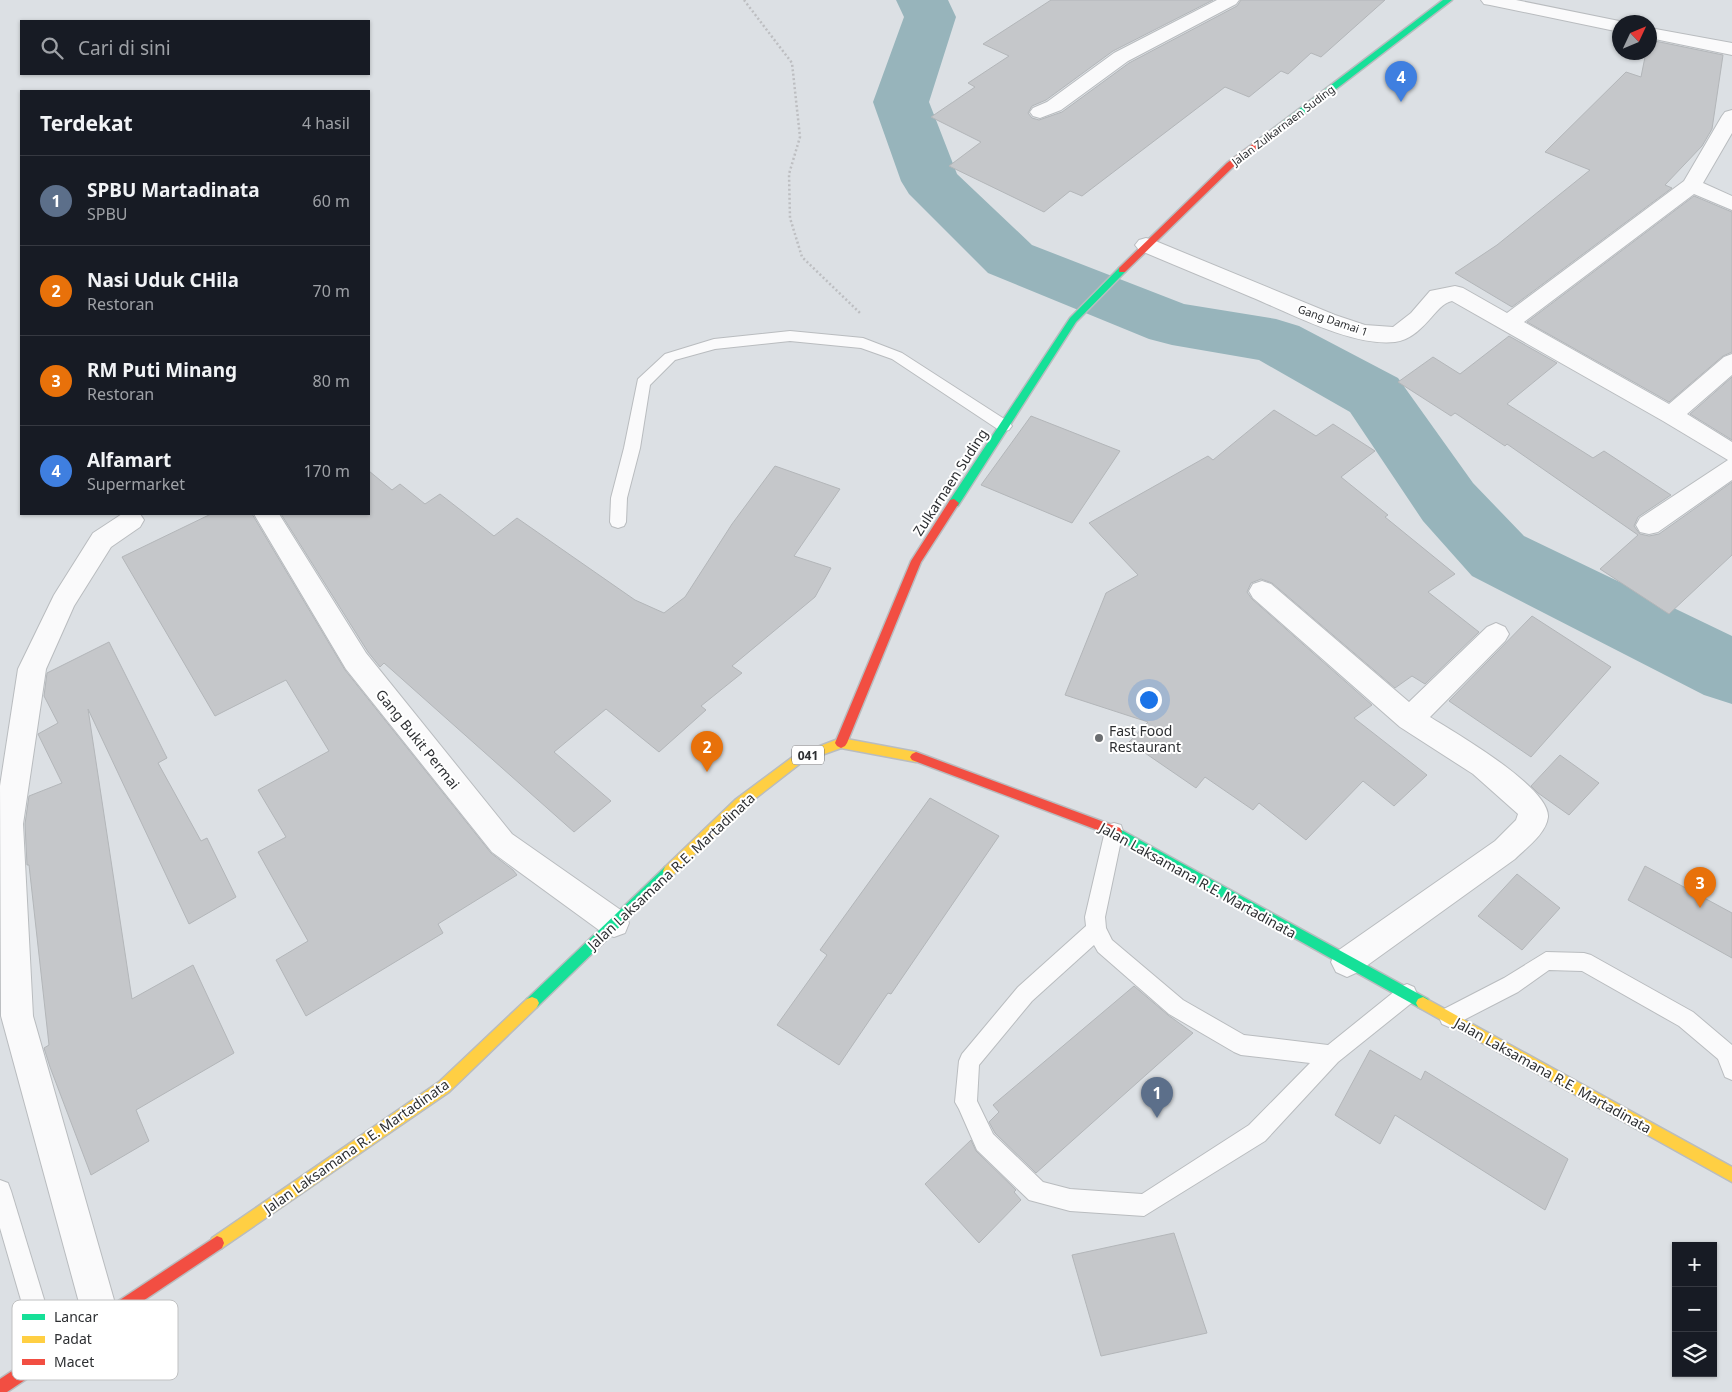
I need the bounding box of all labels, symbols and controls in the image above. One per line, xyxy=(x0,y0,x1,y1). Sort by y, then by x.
north arrow xyxy=(1612,15,1657,60)
search box xyxy=(20,20,370,75)
icon: search xyxy=(38,34,66,62)
text: Cari di sini xyxy=(78,35,171,61)
pin: 4 xyxy=(1385,61,1417,102)
street label: Jalan Zulkarnaen Suding xyxy=(1228,81,1338,169)
text: Terdekat xyxy=(40,109,133,137)
text: 4 hasil xyxy=(302,112,350,134)
text: SPBU Martadinata xyxy=(87,177,260,203)
text: 1 xyxy=(51,190,61,212)
text: 60 m xyxy=(313,190,350,212)
text: SPBU xyxy=(87,203,128,225)
text: Nasi Uduk CHila xyxy=(87,267,239,293)
text: 2 xyxy=(51,280,61,302)
text: 70 m xyxy=(313,280,350,302)
text: Restoran xyxy=(87,293,154,315)
street label: Gang Damai 1 xyxy=(1296,301,1370,339)
text: RM Puti Minang xyxy=(87,357,237,383)
text: 3 xyxy=(51,370,61,392)
text: 80 m xyxy=(313,370,350,392)
text: Restoran xyxy=(87,383,154,405)
street label: Zulkarnaen Suding xyxy=(908,425,992,539)
text: Alfamart xyxy=(87,447,171,473)
text: 4 xyxy=(51,460,61,482)
text: 170 m xyxy=(303,460,350,482)
text: Supermarket xyxy=(87,473,185,495)
street label: Gang Bukit Permai xyxy=(372,685,464,793)
your location xyxy=(1136,687,1162,713)
place label: Fast Food Restaurant xyxy=(1109,721,1181,756)
pin: 2 xyxy=(691,731,723,772)
marker: Fast Food Restaurant xyxy=(1093,732,1105,744)
road number: 041 xyxy=(792,746,824,764)
street label: Jalan Laksamana R.E. Martadinata xyxy=(582,788,759,955)
street label: Jalan Laksamana R.E. Martadinata xyxy=(1094,817,1300,942)
pin: 3 xyxy=(1684,867,1716,908)
street label: Jalan Laksamana R.E. Martadinata xyxy=(1449,1012,1655,1137)
street label: Jalan Laksamana R.E. Martadinata xyxy=(258,1074,452,1219)
pin: 1 xyxy=(1141,1077,1173,1118)
map controls xyxy=(1672,1242,1717,1377)
button: + xyxy=(1672,1242,1717,1287)
button: − xyxy=(1672,1287,1717,1332)
legend xyxy=(12,1300,178,1380)
text: Lancar xyxy=(54,1307,98,1326)
text: Padat xyxy=(54,1329,92,1348)
button: layers xyxy=(1672,1332,1717,1377)
text: Macet xyxy=(54,1352,94,1371)

